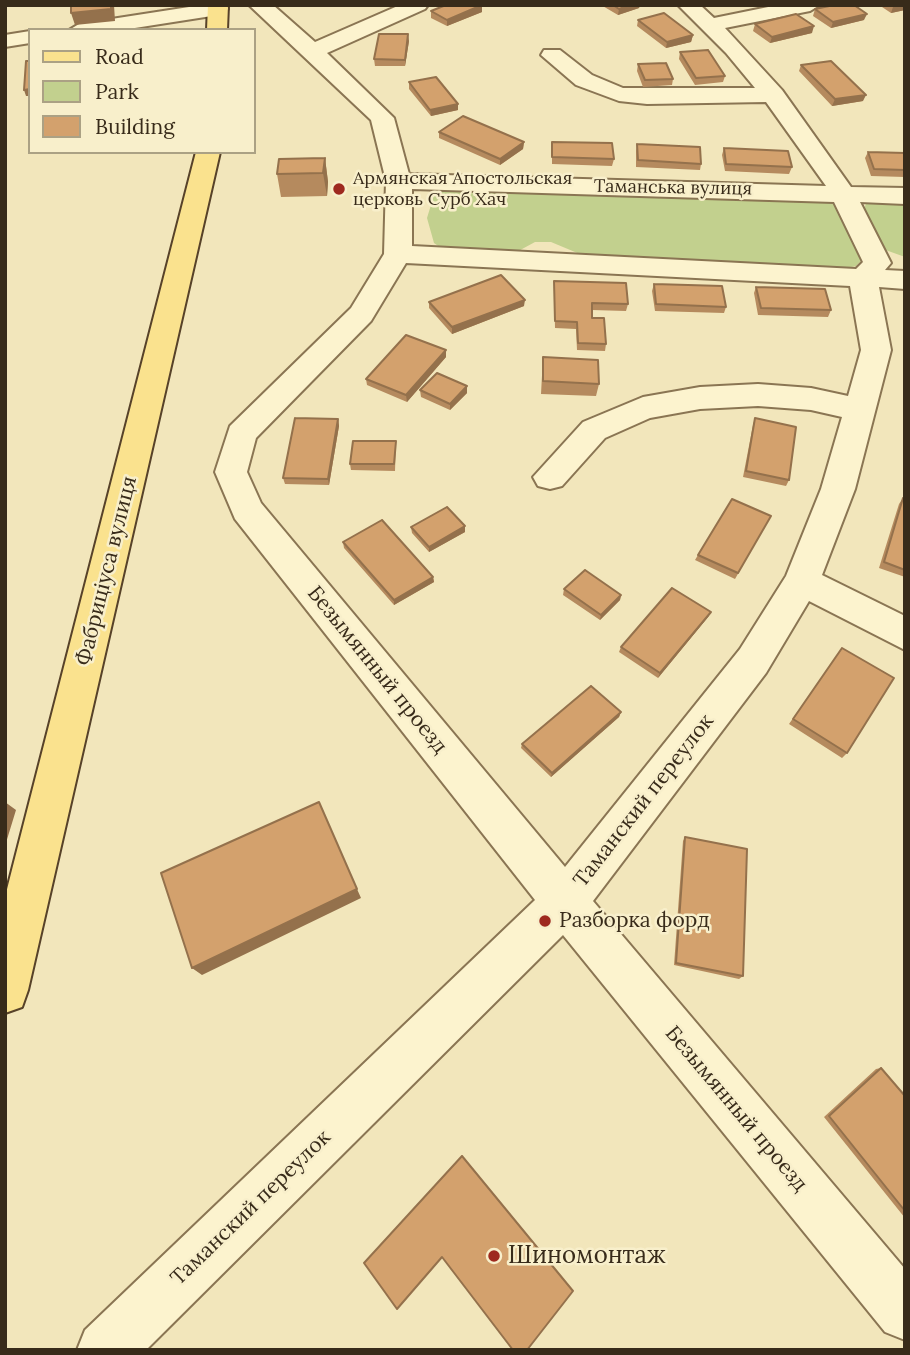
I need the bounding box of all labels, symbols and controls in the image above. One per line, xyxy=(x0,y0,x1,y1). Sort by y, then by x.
legend xyxy=(28,28,256,154)
text: Road xyxy=(95,43,144,70)
text: Park xyxy=(95,78,139,105)
text: Building xyxy=(95,113,175,140)
place label: Армянская Апостольская церковь Сурб Хач xyxy=(353,168,572,210)
street label: Таманська вулиця xyxy=(594,176,752,200)
marker: Армянская Апостольская церковь Сурб Хач xyxy=(331,181,347,197)
street label: Фабриціуса вулиця xyxy=(71,474,143,668)
street label: Безымянный проезд xyxy=(302,581,452,759)
street label: Таманский переулок xyxy=(569,709,719,893)
place label: Разборка форд xyxy=(559,908,710,934)
marker: Разборка форд xyxy=(537,913,553,929)
street label: Безымянный проезд xyxy=(659,1021,813,1197)
street label: Таманский переулок xyxy=(166,1125,336,1291)
place label: Шиномонтаж xyxy=(508,1242,665,1270)
marker: Шиномонтаж xyxy=(486,1248,502,1264)

